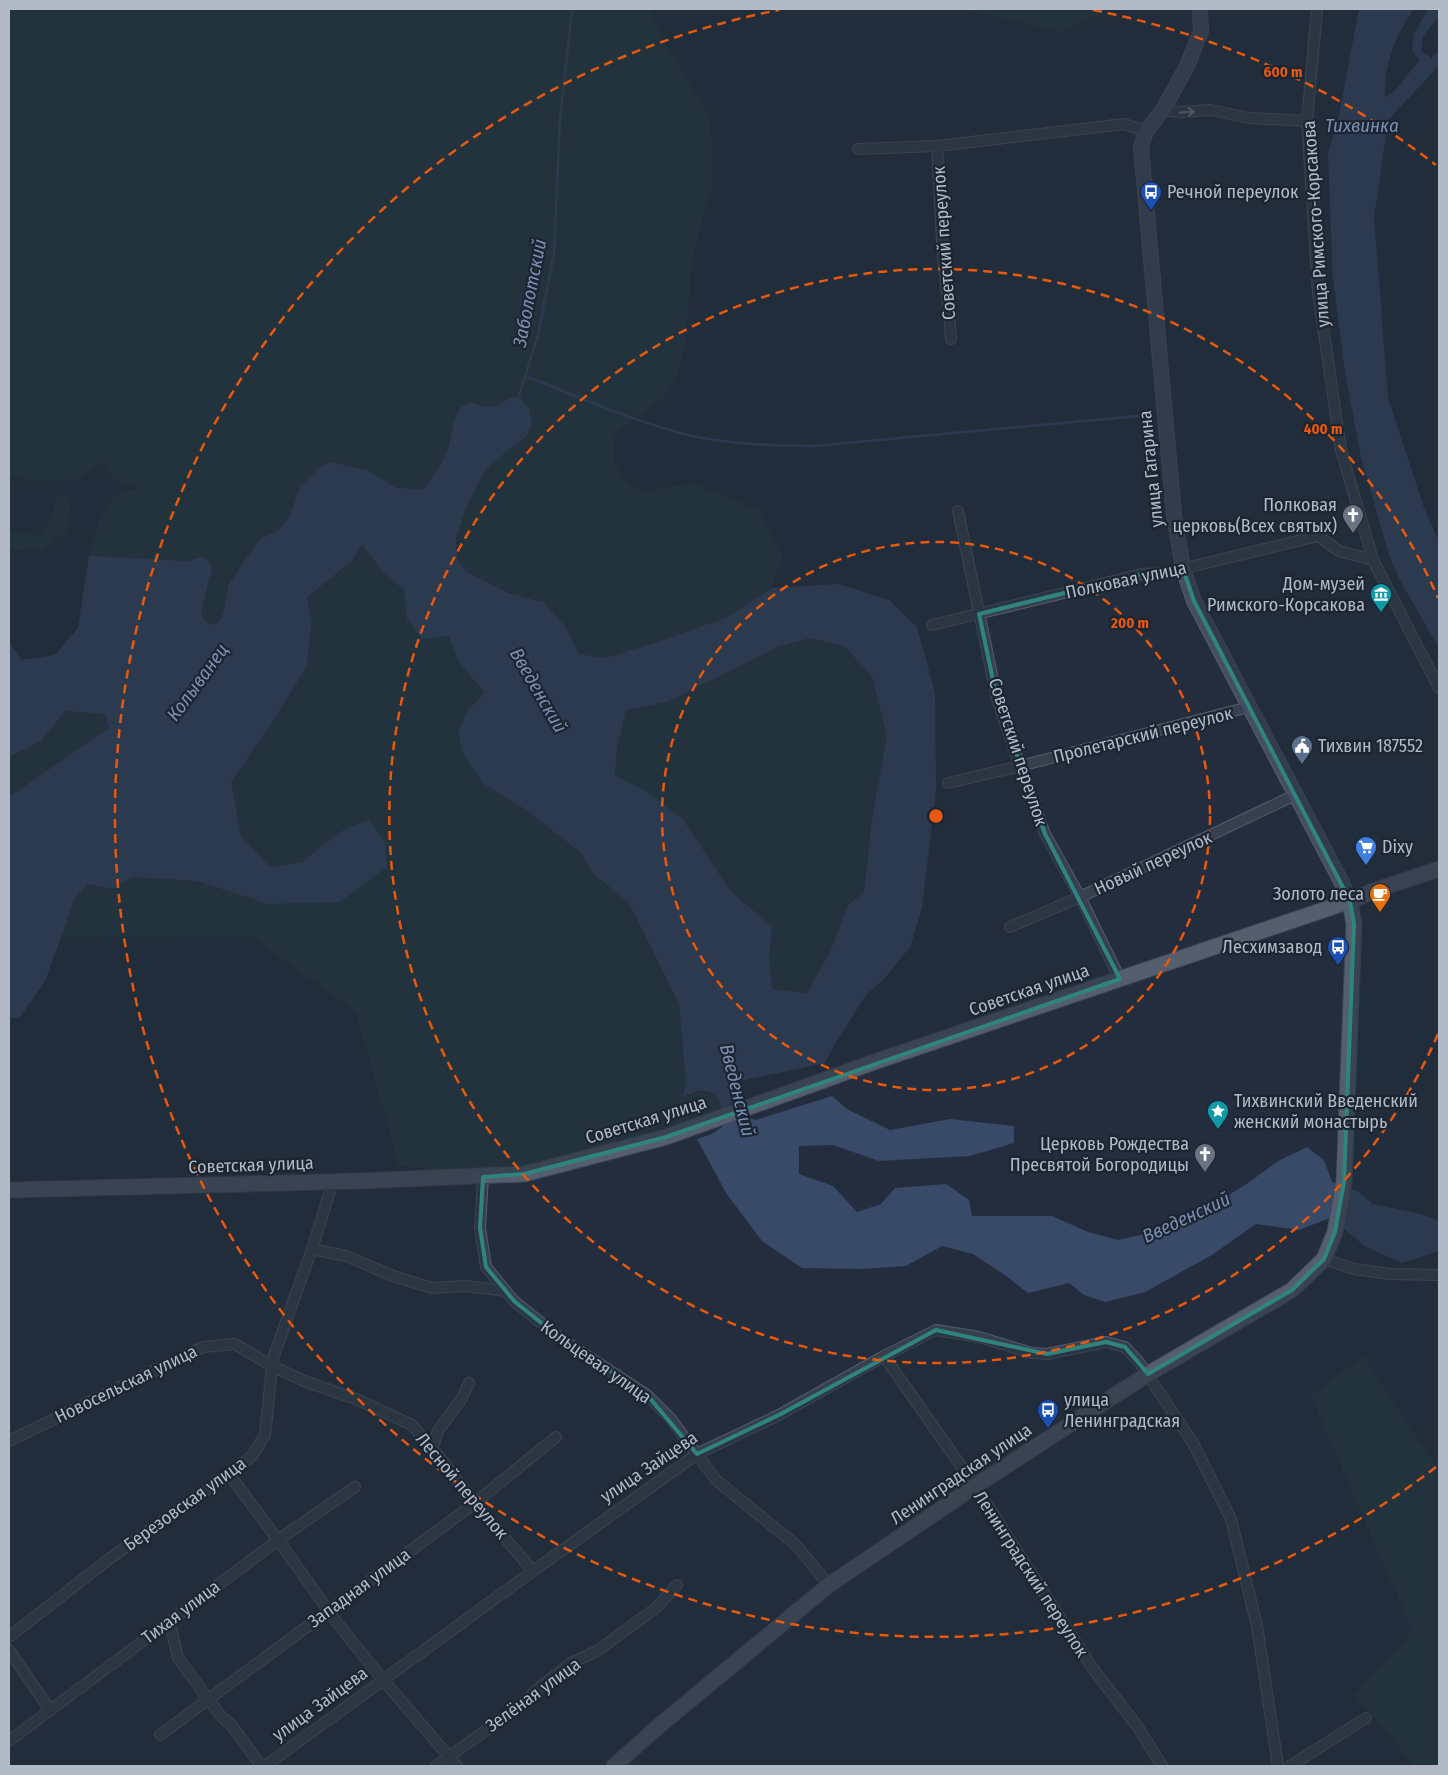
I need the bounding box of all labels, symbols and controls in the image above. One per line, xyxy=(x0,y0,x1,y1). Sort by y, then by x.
text: 600 m xyxy=(1264,63,1302,81)
one-way arrow xyxy=(1179,107,1195,116)
water label: Тихвинка xyxy=(1325,114,1399,137)
street label: улица Римского-Корсакова xyxy=(1298,120,1334,328)
street label: Советский переулок xyxy=(928,165,960,321)
bus stop icon: Речной переулок xyxy=(1139,180,1163,211)
place label: Речной переулок xyxy=(1167,181,1299,203)
water label: Заболотский xyxy=(508,237,551,350)
street label: улица Гагарина xyxy=(1134,409,1168,529)
text: 400 m xyxy=(1304,420,1342,438)
place label: Полковая церковь(Всех святых) xyxy=(1173,494,1337,537)
church icon: Полковая церковь(Всех святых) xyxy=(1341,503,1365,534)
street label: Полковая улица xyxy=(1064,556,1189,604)
place label: Дом-музей Римского-Корсакова xyxy=(1207,573,1365,616)
museum icon: Дом-музей Римского-Корсакова xyxy=(1369,582,1393,613)
text: 200 m xyxy=(1110,614,1149,632)
water label: Колыванец xyxy=(162,639,233,725)
water label: Введенский xyxy=(505,644,572,737)
street label: Советский переулок xyxy=(984,675,1052,829)
street label: Пролетарский переулок xyxy=(1051,702,1235,768)
public building icon: Тихвин 187552 xyxy=(1290,734,1314,765)
place label: Тихвин 187552 xyxy=(1318,735,1423,757)
centre of rings xyxy=(927,807,945,825)
street label: Новый переулок xyxy=(1091,826,1216,900)
supermarket icon: Dixy xyxy=(1354,835,1378,866)
place label: Dixy xyxy=(1382,836,1413,858)
cafe icon: Золото леса xyxy=(1368,882,1392,913)
place label: Золото леса xyxy=(1273,883,1364,905)
bus stop icon: Лесхимзавод xyxy=(1326,935,1350,966)
place label: Лесхимзавод xyxy=(1222,936,1322,958)
street label: Советская улица xyxy=(966,959,1092,1021)
water label: Введенский xyxy=(715,1042,760,1139)
place label: Тихвинский Введенский женский монастырь xyxy=(1234,1090,1418,1133)
street label: Советская улица xyxy=(583,1091,709,1149)
place icon: Тихвинский Введенский женский монастырь xyxy=(1206,1099,1230,1130)
place label: Церковь Рождества Пресвятой Богородицы xyxy=(1010,1133,1189,1176)
church icon: Церковь Рождества Пресвятой Богородицы xyxy=(1193,1142,1217,1173)
street label: Советская улица xyxy=(188,1152,314,1178)
water label: Введенский xyxy=(1139,1187,1234,1248)
street label: Кольцевая улица xyxy=(536,1316,656,1409)
street label: Новосельская улица xyxy=(51,1340,201,1428)
place label: улица Ленинградская xyxy=(1064,1389,1180,1432)
bus stop icon: улица Ленинградская xyxy=(1036,1398,1060,1429)
street label: Ленинградская улица xyxy=(886,1419,1036,1529)
street label: улица Зайцева xyxy=(596,1426,702,1508)
street label: Лесной переулок xyxy=(411,1428,513,1544)
street label: Березовская улица xyxy=(120,1452,251,1556)
street label: Ленинградский переулок xyxy=(969,1487,1093,1662)
street label: Западная улица xyxy=(303,1543,415,1633)
street label: Тихая улица xyxy=(138,1575,225,1649)
street label: Зелёная улица xyxy=(481,1653,585,1737)
street label: улица Зайцева xyxy=(268,1662,372,1746)

